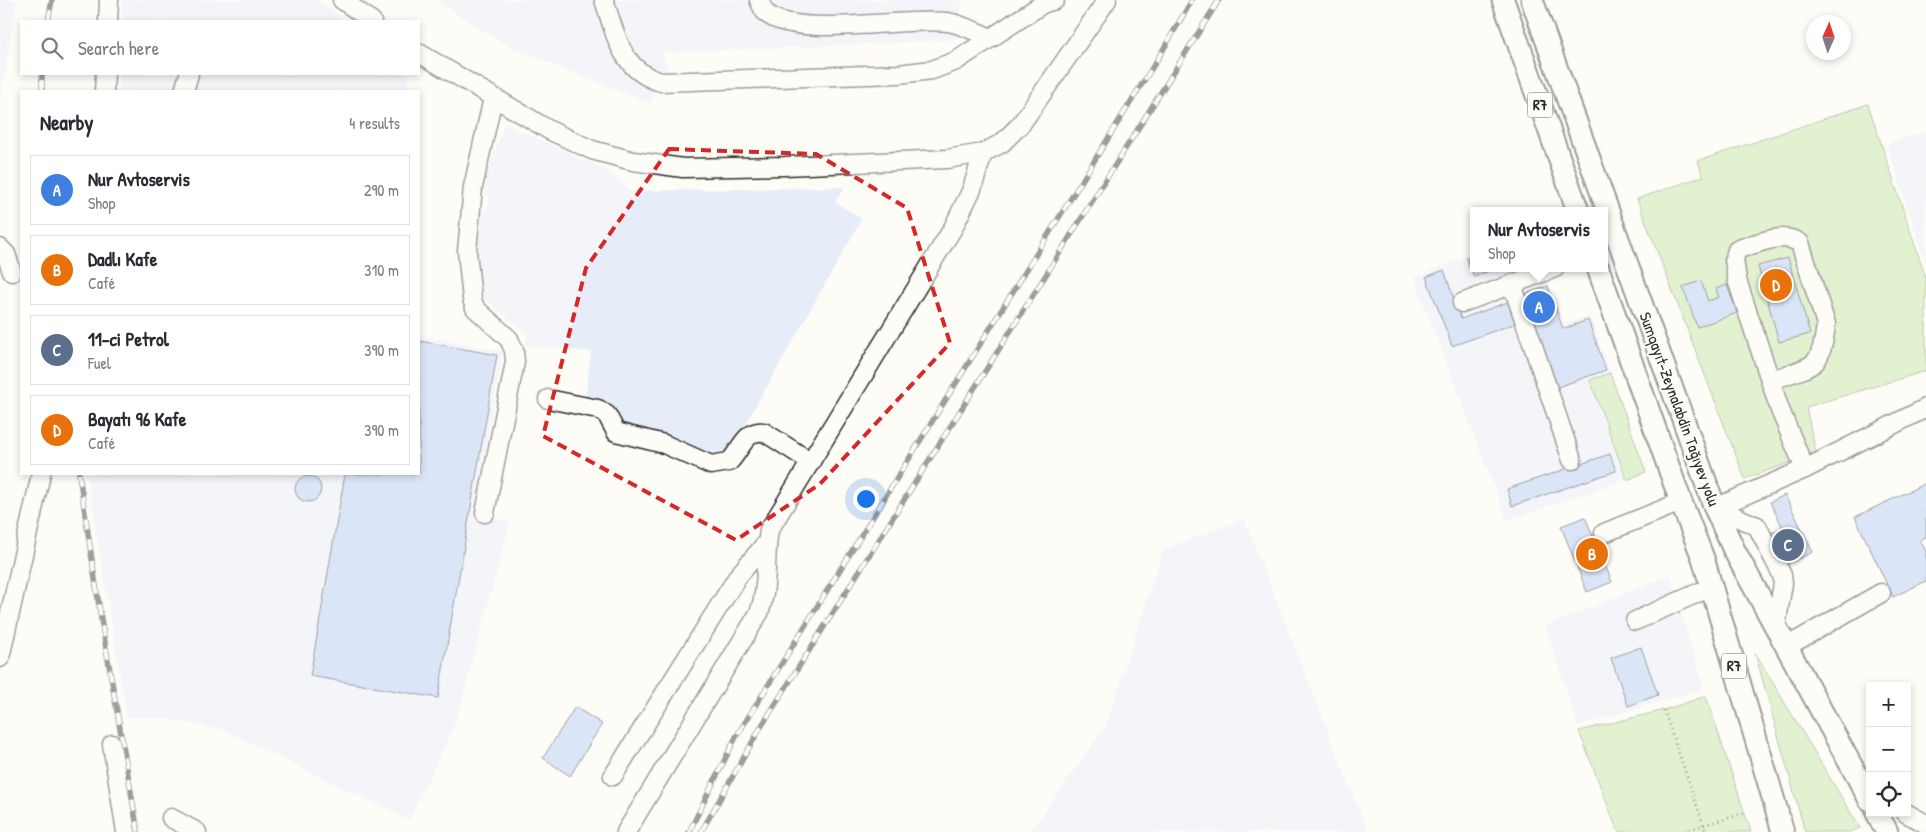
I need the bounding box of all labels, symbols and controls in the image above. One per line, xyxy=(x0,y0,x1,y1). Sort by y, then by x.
north arrow xyxy=(1806,15,1851,60)
search box xyxy=(20,20,420,75)
icon: search xyxy=(38,34,66,62)
text: Search here xyxy=(78,35,159,61)
road number: R7 xyxy=(1528,92,1552,118)
text: Nearby xyxy=(40,108,93,137)
text: 4 results xyxy=(349,112,400,134)
text: Nur Avtoservis xyxy=(88,166,190,192)
text: A xyxy=(53,179,61,201)
text: 290 m xyxy=(364,179,399,201)
text: Shop xyxy=(88,192,115,214)
popup xyxy=(1470,207,1608,272)
text: Nur Avtoservis xyxy=(1488,216,1590,242)
text: Shop xyxy=(1488,242,1515,264)
text: Dadlı Kafe xyxy=(88,246,157,272)
text: B xyxy=(53,259,61,281)
text: 310 m xyxy=(364,259,399,281)
pin: D xyxy=(1760,266,1792,304)
text: Café xyxy=(88,272,115,294)
pin: A xyxy=(1523,288,1555,326)
street label: Sumqayıt-Zeynalabdin Tağıyev yolu xyxy=(1635,309,1726,510)
text: 11-ci Petrol xyxy=(88,326,169,352)
text: C xyxy=(53,339,61,361)
text: 390 m xyxy=(364,339,399,361)
text: Fuel xyxy=(88,352,111,374)
text: Bayatı 96 Kafe xyxy=(88,406,186,432)
text: D xyxy=(53,419,61,441)
text: 390 m xyxy=(364,419,399,441)
text: Café xyxy=(88,432,115,454)
your location xyxy=(853,486,879,512)
pin: C xyxy=(1772,526,1804,564)
pin: B xyxy=(1576,535,1608,573)
road number: R7 xyxy=(1722,654,1746,678)
map controls xyxy=(1866,682,1911,817)
button: + xyxy=(1866,682,1911,727)
button: − xyxy=(1866,727,1911,772)
button: locate xyxy=(1866,772,1911,817)

